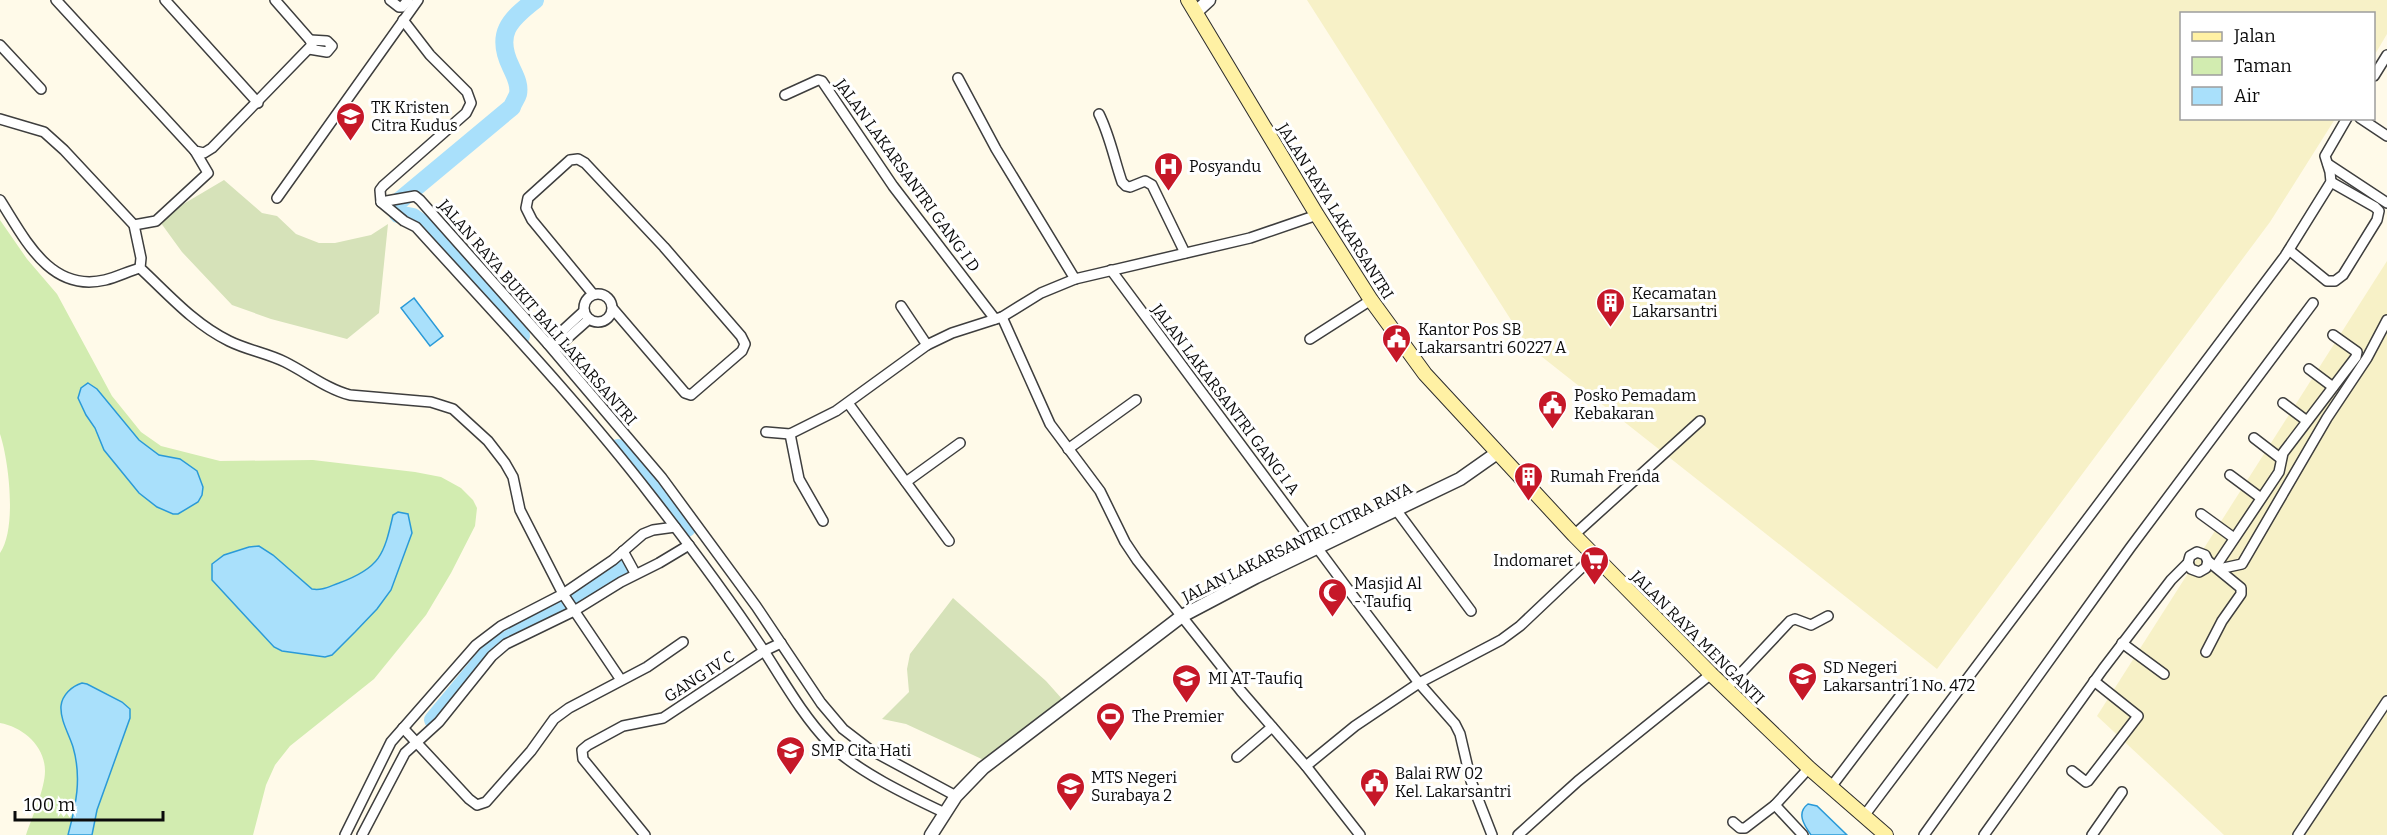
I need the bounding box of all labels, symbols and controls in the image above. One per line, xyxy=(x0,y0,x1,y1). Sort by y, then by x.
legend xyxy=(2180,12,2375,120)
text: Jalan xyxy=(2233,25,2276,47)
text: Taman xyxy=(2234,55,2292,77)
street label: JALAN LAKARSANTRI GANG I D xyxy=(831,74,984,275)
text: Air xyxy=(2234,85,2260,107)
place label: TK Kristen Citra Kudus xyxy=(371,98,458,135)
school or university icon: TK Kristen Citra Kudus xyxy=(334,100,366,142)
street label: JALAN RAYA LAKARSANTRI xyxy=(1273,119,1398,303)
hospital icon: Posyandu xyxy=(1152,150,1184,192)
place label: Posyandu xyxy=(1189,157,1261,176)
street label: JALAN RAYA BUKIT BALI LAKARSANTRI xyxy=(434,195,641,429)
place label: Kecamatan Lakarsantri xyxy=(1632,284,1718,321)
building icon: Kecamatan Lakarsantri xyxy=(1595,286,1627,328)
street label: JALAN LAKARSANTRI GANG I A xyxy=(1147,300,1304,499)
place label: Kantor Pos SB Lakarsantri 60227 A xyxy=(1418,320,1567,357)
public building icon: Kantor Pos SB Lakarsantri 60227 A xyxy=(1381,322,1413,364)
place label: Posko Pemadam Kebakaran xyxy=(1574,386,1696,423)
public building icon: Posko Pemadam Kebakaran xyxy=(1537,388,1569,430)
building icon: Rumah Frenda xyxy=(1513,460,1545,502)
place label: Rumah Frenda xyxy=(1550,467,1660,486)
street label: JALAN LAKARSANTRI CITRA RAYA xyxy=(1178,478,1416,607)
supermarket icon: Indomaret xyxy=(1578,544,1610,586)
place label: Indomaret xyxy=(1493,551,1573,570)
street label: JALAN RAYA MENGANTI xyxy=(1626,566,1768,708)
place label: Masjid Al - Taufiq xyxy=(1354,574,1422,611)
mosque icon: Masjid Al - Taufiq xyxy=(1317,576,1349,618)
street label: GANG IV C xyxy=(661,647,738,706)
place label: SD Negeri Lakarsantri 1 No. 472 xyxy=(1823,658,1975,695)
school or university icon: SD Negeri Lakarsantri 1 No. 472 xyxy=(1786,660,1818,702)
school or university icon: MI AT-Taufiq xyxy=(1171,662,1203,704)
place label: MI AT-Taufiq xyxy=(1208,669,1304,688)
sports icon: The Premier xyxy=(1095,700,1127,742)
place label: The Premier xyxy=(1132,707,1224,726)
school or university icon: SMP Cita Hati xyxy=(774,734,806,776)
place label: SMP Cita Hati xyxy=(811,741,912,760)
place label: Balai RW 02 Kel. Lakarsantri xyxy=(1395,764,1511,801)
public building icon: Balai RW 02 Kel. Lakarsantri xyxy=(1358,766,1390,808)
place label: MTS Negeri Surabaya 2 xyxy=(1091,768,1177,805)
school or university icon: MTS Negeri Surabaya 2 xyxy=(1054,770,1086,812)
scale bar xyxy=(15,784,164,822)
text: 100 m xyxy=(24,794,75,816)

